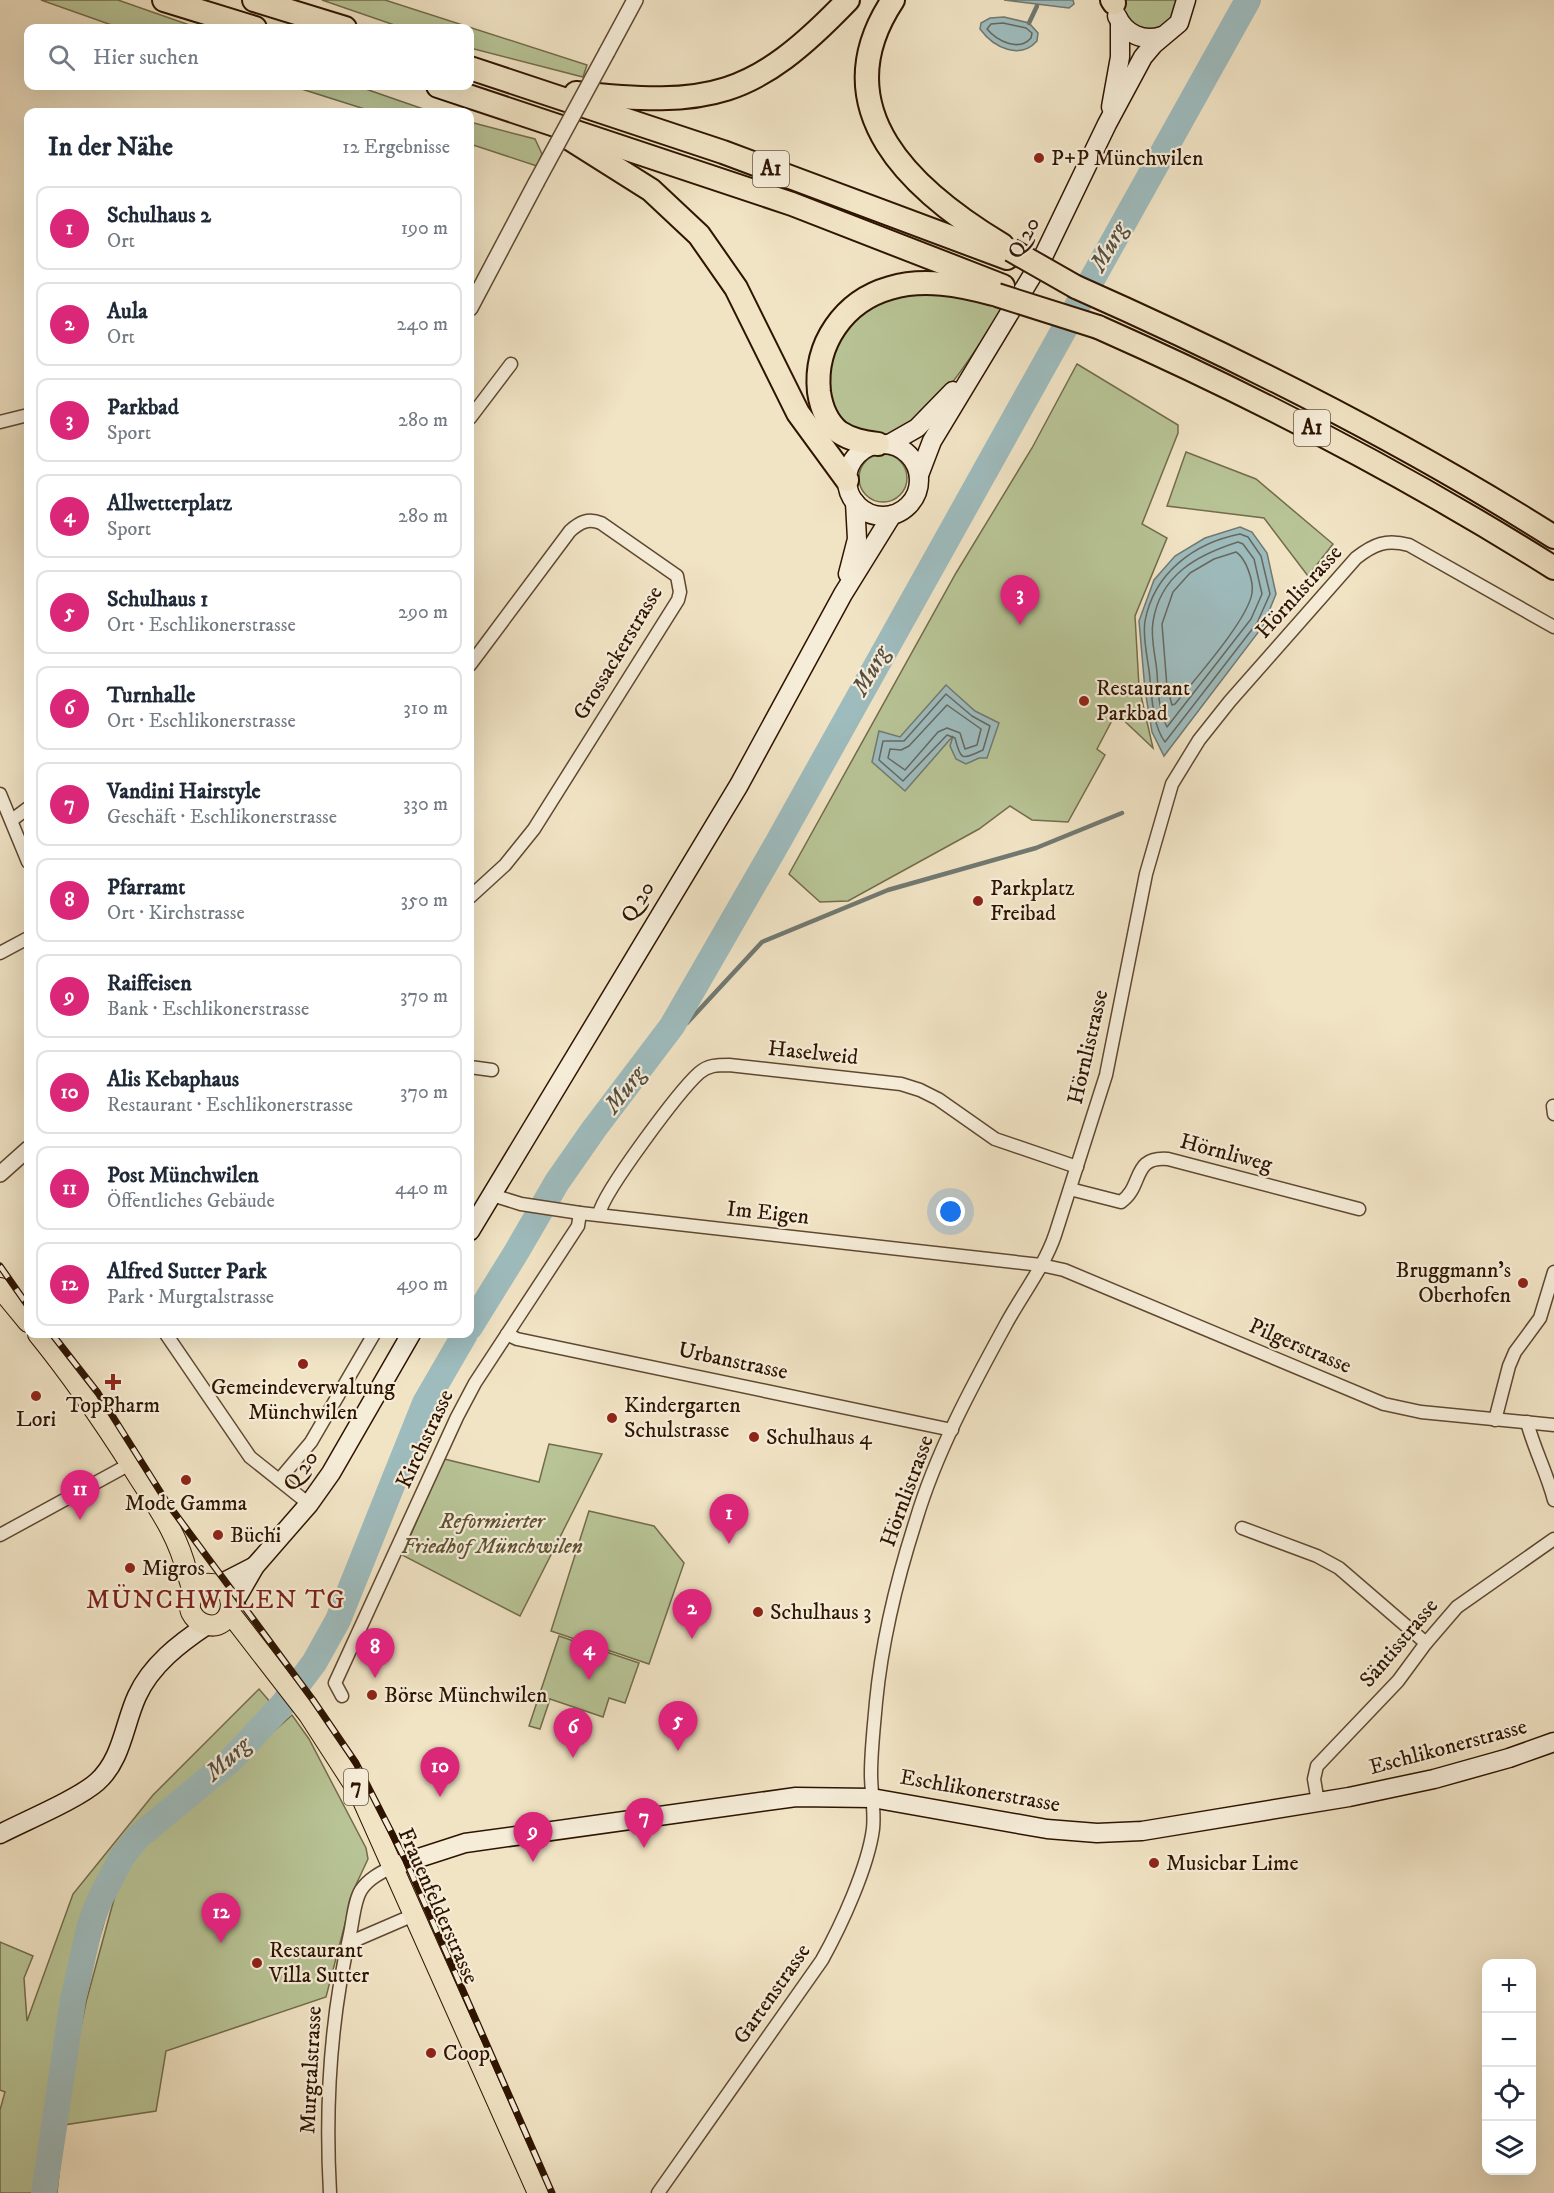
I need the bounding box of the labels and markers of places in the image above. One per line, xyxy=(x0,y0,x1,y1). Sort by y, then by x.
place label: P+P Münchwilen xyxy=(1051,145,1204,172)
marker: P+P Münchwilen xyxy=(1032,151,1046,165)
pin: 3 xyxy=(1000,576,1040,625)
place label: Restaurant Parkbad xyxy=(1096,675,1190,727)
marker: Restaurant Parkbad xyxy=(1077,694,1091,708)
place label: Parkplatz Freibad xyxy=(990,875,1075,927)
marker: Parkplatz Freibad xyxy=(971,894,985,908)
place label: Bruggmann's Oberhofen xyxy=(1396,1257,1512,1309)
marker: Bruggmann's Oberhofen xyxy=(1516,1276,1530,1290)
marker: Gemeindeverwaltung Münchwilen xyxy=(296,1357,310,1371)
place label: Gemeindeverwaltung Münchwilen xyxy=(211,1374,395,1426)
marker: TopPharm xyxy=(106,1375,120,1389)
marker: Lori xyxy=(29,1389,43,1403)
place label: TopPharm xyxy=(66,1392,160,1419)
place label: Kindergarten Schulstrasse xyxy=(624,1392,741,1444)
place label: Lori xyxy=(16,1406,56,1433)
marker: Kindergarten Schulstrasse xyxy=(605,1411,619,1425)
place label: Schulhaus 4 xyxy=(766,1424,873,1451)
marker: Schulhaus 4 xyxy=(747,1430,761,1444)
pin: 11 xyxy=(60,1470,100,1520)
marker: Mode Gamma xyxy=(179,1473,193,1487)
place label: Mode Gamma xyxy=(125,1490,248,1517)
pin: 1 xyxy=(710,1494,748,1544)
place label: Büchi xyxy=(230,1522,281,1549)
marker: Büchi xyxy=(211,1528,225,1542)
place label: Migros xyxy=(142,1555,205,1582)
marker: Migros xyxy=(123,1561,137,1575)
pin: 2 xyxy=(672,1590,712,1639)
place label: Schulhaus 3 xyxy=(770,1599,871,1626)
marker: Schulhaus 3 xyxy=(751,1605,765,1619)
pin: 8 xyxy=(356,1628,394,1678)
pin: 4 xyxy=(570,1630,608,1680)
place label: Börse Münchwilen xyxy=(384,1682,548,1709)
marker: Börse Münchwilen xyxy=(365,1688,379,1702)
pin: 5 xyxy=(658,1702,698,1751)
pin: 6 xyxy=(554,1708,592,1758)
pin: 10 xyxy=(420,1748,460,1797)
pin: 7 xyxy=(624,1798,664,1848)
pin: 9 xyxy=(514,1812,552,1862)
place label: Musicbar Lime xyxy=(1166,1850,1299,1877)
marker: Musicbar Lime xyxy=(1147,1856,1161,1870)
pin: 12 xyxy=(202,1894,240,1943)
place label: Restaurant Villa Sutter xyxy=(268,1937,370,1989)
marker: Restaurant Villa Sutter xyxy=(250,1956,264,1970)
place label: Coop xyxy=(443,2040,490,2067)
marker: Coop xyxy=(424,2046,438,2060)

